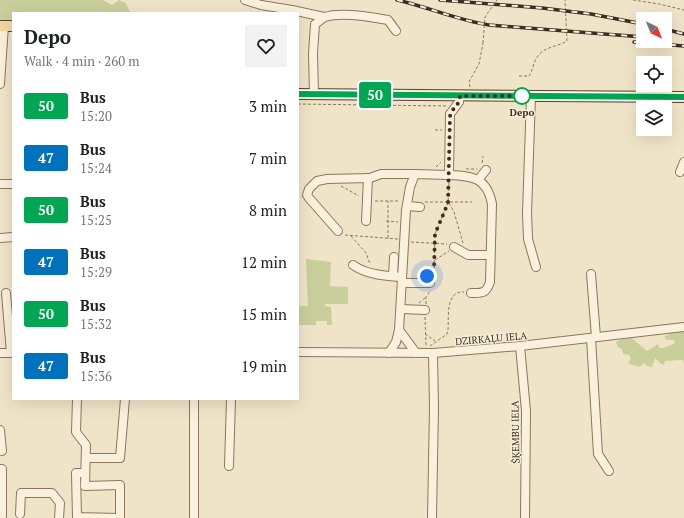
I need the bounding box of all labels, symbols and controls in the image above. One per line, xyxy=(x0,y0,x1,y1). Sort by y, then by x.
north arrow xyxy=(636,12,672,48)
map controls xyxy=(636,12,672,136)
text: Depo xyxy=(24,24,71,49)
button: heart xyxy=(245,25,287,67)
text: Walk · 4 min · 260 m xyxy=(24,52,139,70)
button: locate xyxy=(636,56,672,92)
line badge: 50 xyxy=(357,82,393,108)
text: 50 xyxy=(367,85,383,104)
text: Bus xyxy=(80,87,106,107)
marker: Depo xyxy=(513,87,531,105)
text: 50 xyxy=(38,96,54,115)
text: 3 min xyxy=(249,96,287,116)
button: layers xyxy=(636,100,672,136)
place label: Depo xyxy=(510,106,534,119)
text: 15:20 xyxy=(80,107,112,125)
text: Bus xyxy=(80,139,106,159)
text: 47 xyxy=(38,148,54,167)
text: 7 min xyxy=(249,148,287,168)
text: 15:24 xyxy=(80,159,112,177)
text: Bus xyxy=(80,191,106,211)
text: 50 xyxy=(38,200,54,219)
text: 8 min xyxy=(249,200,287,220)
text: 15:25 xyxy=(80,211,112,229)
text: Bus xyxy=(80,243,106,263)
text: 47 xyxy=(38,252,54,271)
text: 12 min xyxy=(241,252,287,272)
text: 15:29 xyxy=(80,263,112,281)
your location xyxy=(417,266,437,286)
text: Bus xyxy=(80,295,106,315)
text: 50 xyxy=(38,304,54,323)
text: 15 min xyxy=(241,304,287,324)
text: 15:32 xyxy=(80,315,112,333)
street label: DZIRKAĻU IELA xyxy=(455,329,528,348)
text: Bus xyxy=(80,347,106,367)
text: 47 xyxy=(38,356,54,375)
text: 19 min xyxy=(241,356,287,376)
text: 15:36 xyxy=(80,367,112,385)
street label: ŠĶEMBU IELA xyxy=(508,400,523,464)

